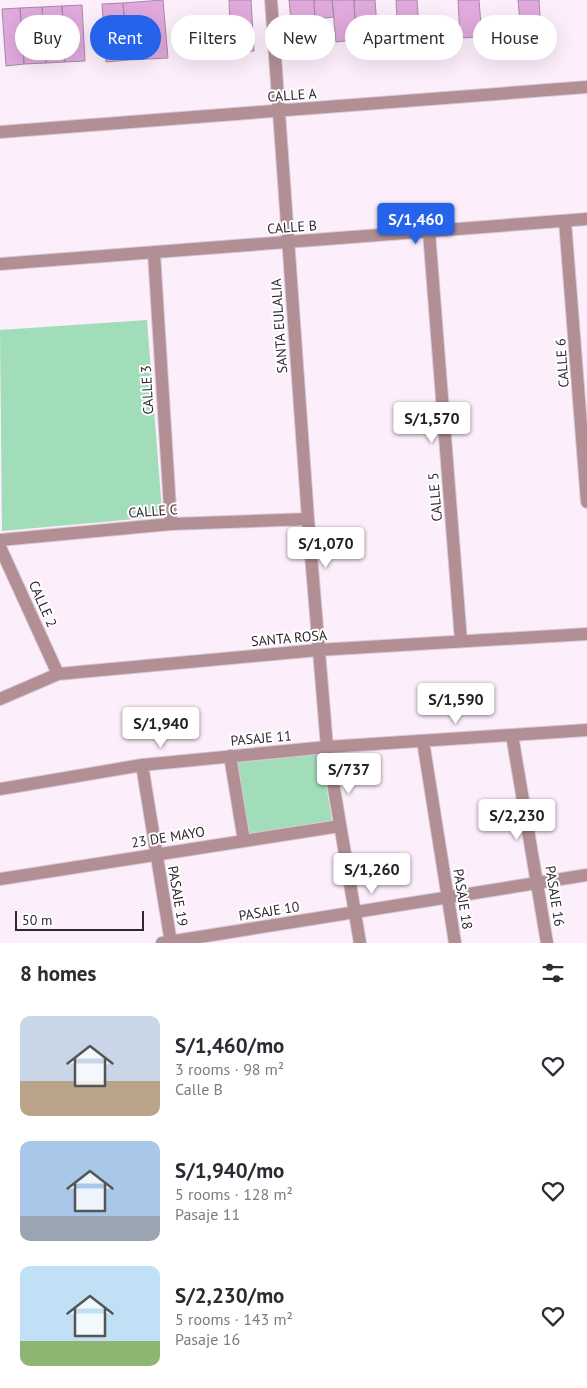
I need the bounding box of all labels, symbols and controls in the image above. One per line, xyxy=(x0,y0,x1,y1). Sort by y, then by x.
chip: Buy xyxy=(15,15,80,60)
chip: Rent xyxy=(90,15,161,60)
chip: Filters xyxy=(171,15,255,60)
chip: New xyxy=(265,15,335,60)
chip: Apartment xyxy=(345,15,463,60)
chip: House xyxy=(473,15,557,60)
street label: CALLE A xyxy=(267,84,318,106)
pin: S/1,460 xyxy=(370,202,462,245)
text: S/1,460 xyxy=(388,209,444,229)
street label: CALLE B xyxy=(267,216,317,238)
street label: SANTA EULALIA xyxy=(267,277,291,374)
street label: CALLE 6 xyxy=(551,338,573,388)
street label: CALLE 3 xyxy=(137,365,157,415)
pin: S/1,570 xyxy=(386,402,478,444)
text: S/1,570 xyxy=(404,408,460,428)
street label: CALLE 5 xyxy=(424,472,446,522)
street label: CALLE C xyxy=(128,500,178,522)
pin: S/1,070 xyxy=(280,526,372,569)
text: S/1,070 xyxy=(298,533,354,553)
street label: CALLE 2 xyxy=(25,578,61,630)
street label: SANTA ROSA xyxy=(250,626,329,650)
pin: S/1,590 xyxy=(410,682,502,725)
text: S/1,590 xyxy=(428,689,484,709)
pin: S/1,940 xyxy=(115,706,207,749)
text: S/1,940 xyxy=(133,713,189,733)
street label: PASAJE 11 xyxy=(230,726,292,750)
pin: S/737 xyxy=(314,752,384,795)
text: S/737 xyxy=(328,759,370,779)
pin: S/2,230 xyxy=(471,798,563,841)
text: S/2,230 xyxy=(489,805,545,825)
street label: 23 DE MAYO xyxy=(130,822,206,852)
pin: S/1,260 xyxy=(326,852,418,895)
text: S/1,260 xyxy=(344,859,400,879)
street label: PASAJE 19 xyxy=(164,864,192,928)
street label: PASAJE 16 xyxy=(541,864,569,928)
street label: PASAJE 18 xyxy=(449,867,477,931)
street label: PASAJE 10 xyxy=(237,897,301,925)
scale bar xyxy=(15,908,144,931)
text: 50 m xyxy=(22,911,52,929)
icon: filters xyxy=(539,959,567,987)
text: 8 homes xyxy=(20,960,96,987)
text: S/1,460/mo xyxy=(175,1032,284,1059)
icon: home xyxy=(60,1036,120,1096)
icon: heart xyxy=(539,1052,567,1080)
text: 3 rooms · 98 m² xyxy=(175,1059,284,1079)
text: Calle B xyxy=(175,1079,223,1099)
text: S/1,940/mo xyxy=(175,1157,284,1184)
icon: home xyxy=(60,1161,120,1221)
icon: heart xyxy=(539,1177,567,1205)
text: 5 rooms · 128 m² xyxy=(175,1184,293,1204)
text: Pasaje 11 xyxy=(175,1204,240,1224)
text: S/2,230/mo xyxy=(175,1282,284,1309)
icon: home xyxy=(60,1286,120,1346)
icon: heart xyxy=(539,1302,567,1330)
text: 5 rooms · 143 m² xyxy=(175,1309,293,1329)
text: Pasaje 16 xyxy=(175,1329,240,1349)

